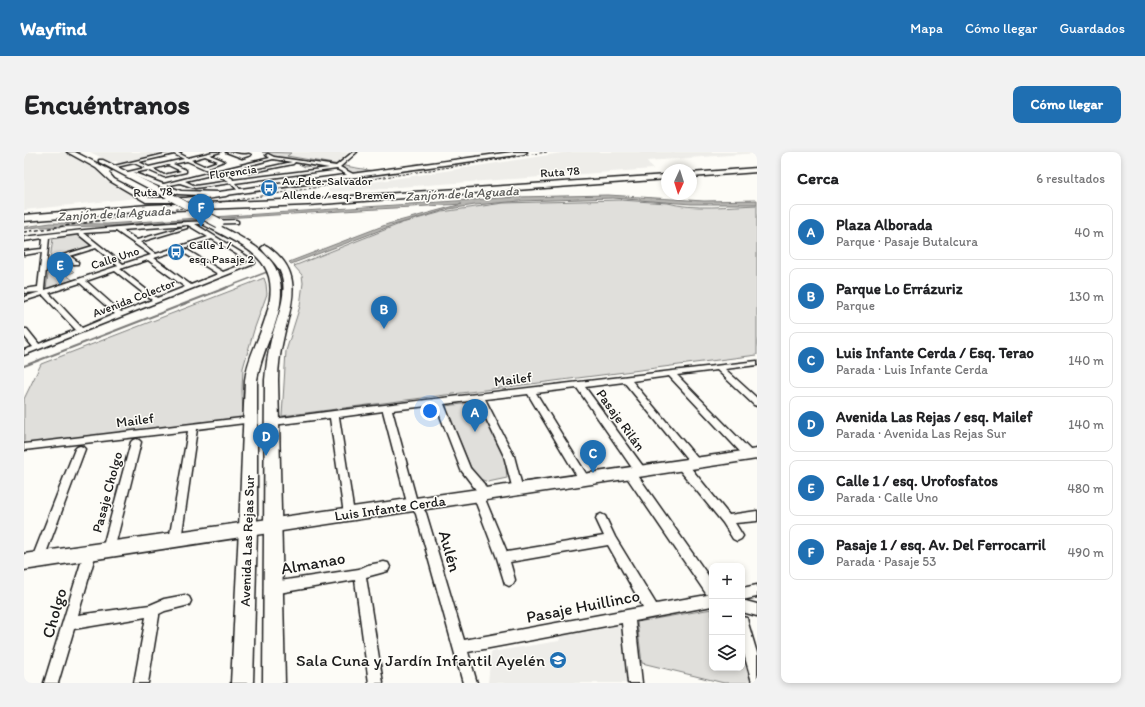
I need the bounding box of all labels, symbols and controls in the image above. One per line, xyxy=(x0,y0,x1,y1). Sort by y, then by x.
text: Wayfind xyxy=(20,17,87,40)
text: Mapa xyxy=(910,20,943,37)
text: Cómo llegar xyxy=(965,20,1037,37)
text: Guardados xyxy=(1059,20,1125,37)
button: Cómo llegar xyxy=(1013,86,1121,123)
text: Encuéntranos xyxy=(24,87,190,121)
street label: Florencia xyxy=(208,162,258,182)
street label: Ruta 78 xyxy=(540,164,581,180)
north arrow xyxy=(661,164,697,200)
text: Cerca xyxy=(797,168,839,188)
text: 6 resultados xyxy=(1036,171,1105,186)
place label: Av.Pdte. Salvador Allende / esq. Bremen xyxy=(282,174,396,202)
bus stop icon: Av.Pdte. Salvador Allende / esq. Bremen xyxy=(259,178,279,198)
water label: Zanjón de la Aguada xyxy=(405,183,520,204)
street label: Ruta 78 xyxy=(133,184,173,200)
pin: F xyxy=(188,194,214,227)
water label: Zanjón de la Aguada xyxy=(57,203,172,224)
text: Plaza Alborada xyxy=(836,216,932,234)
text: A xyxy=(807,225,815,240)
text: 40 m xyxy=(1074,225,1104,240)
text: Parque · Pasaje Butalcura xyxy=(836,234,978,249)
place label: Calle 1 / esq. Pasaje 2 xyxy=(189,238,255,266)
bus stop icon: Calle 1 / esq. Pasaje 2 xyxy=(166,242,186,262)
street label: Calle Uno xyxy=(89,244,141,272)
pin: E xyxy=(47,252,73,285)
street label: Avenida Colector xyxy=(91,276,178,320)
text: Parque Lo Errázuriz xyxy=(836,280,962,298)
text: B xyxy=(807,289,815,304)
text: 130 m xyxy=(1069,289,1104,304)
pin: B xyxy=(371,296,397,329)
text: Parque xyxy=(836,298,875,313)
text: Luis Infante Cerda / Esq. Terao xyxy=(836,344,1034,362)
text: C xyxy=(807,353,815,368)
text: 140 m xyxy=(1068,353,1104,368)
text: Parada · Luis Infante Cerda xyxy=(836,362,988,377)
street label: Mailef xyxy=(493,369,534,390)
street label: Pasaje Rilán xyxy=(592,386,649,455)
pin: A xyxy=(462,399,488,432)
your location xyxy=(420,401,440,421)
text: Avenida Las Rejas / esq. Mailef xyxy=(836,408,1032,426)
street label: Mailef xyxy=(115,410,156,431)
text: D xyxy=(807,417,815,432)
text: 140 m xyxy=(1068,417,1104,432)
pin: D xyxy=(253,423,279,456)
text: Parada · Avenida Las Rejas Sur xyxy=(836,426,1006,441)
pin: C xyxy=(580,440,606,473)
street label: Pasaje Cholgo xyxy=(89,450,126,534)
text: Calle 1 / esq. Urofosfatos xyxy=(836,472,998,490)
street label: Avenida Las Rejas Sur xyxy=(237,475,258,607)
text: E xyxy=(807,481,815,496)
text: 480 m xyxy=(1067,481,1104,496)
text: Parada · Calle Uno xyxy=(836,490,938,505)
street label: Luis Infante Cerda xyxy=(333,492,447,525)
street label: Aulén xyxy=(435,528,465,574)
text: Pasaje 1 / esq. Av. Del Ferrocarril xyxy=(836,536,1046,554)
text: F xyxy=(808,545,814,560)
text: 490 m xyxy=(1068,545,1104,560)
street label: Almanao xyxy=(279,548,347,578)
text: Parada · Pasaje 53 xyxy=(836,554,936,569)
map controls xyxy=(709,563,745,671)
button: + xyxy=(709,563,745,599)
street label: Pasaje Huillinco xyxy=(524,585,642,627)
street label: Cholgo xyxy=(37,586,71,640)
button: − xyxy=(709,599,745,635)
button: layers xyxy=(709,635,745,671)
place label: Sala Cuna y Jardín Infantil Ayelén xyxy=(296,650,545,670)
school or university icon: Sala Cuna y Jardín Infantil Ayelén xyxy=(548,650,568,670)

